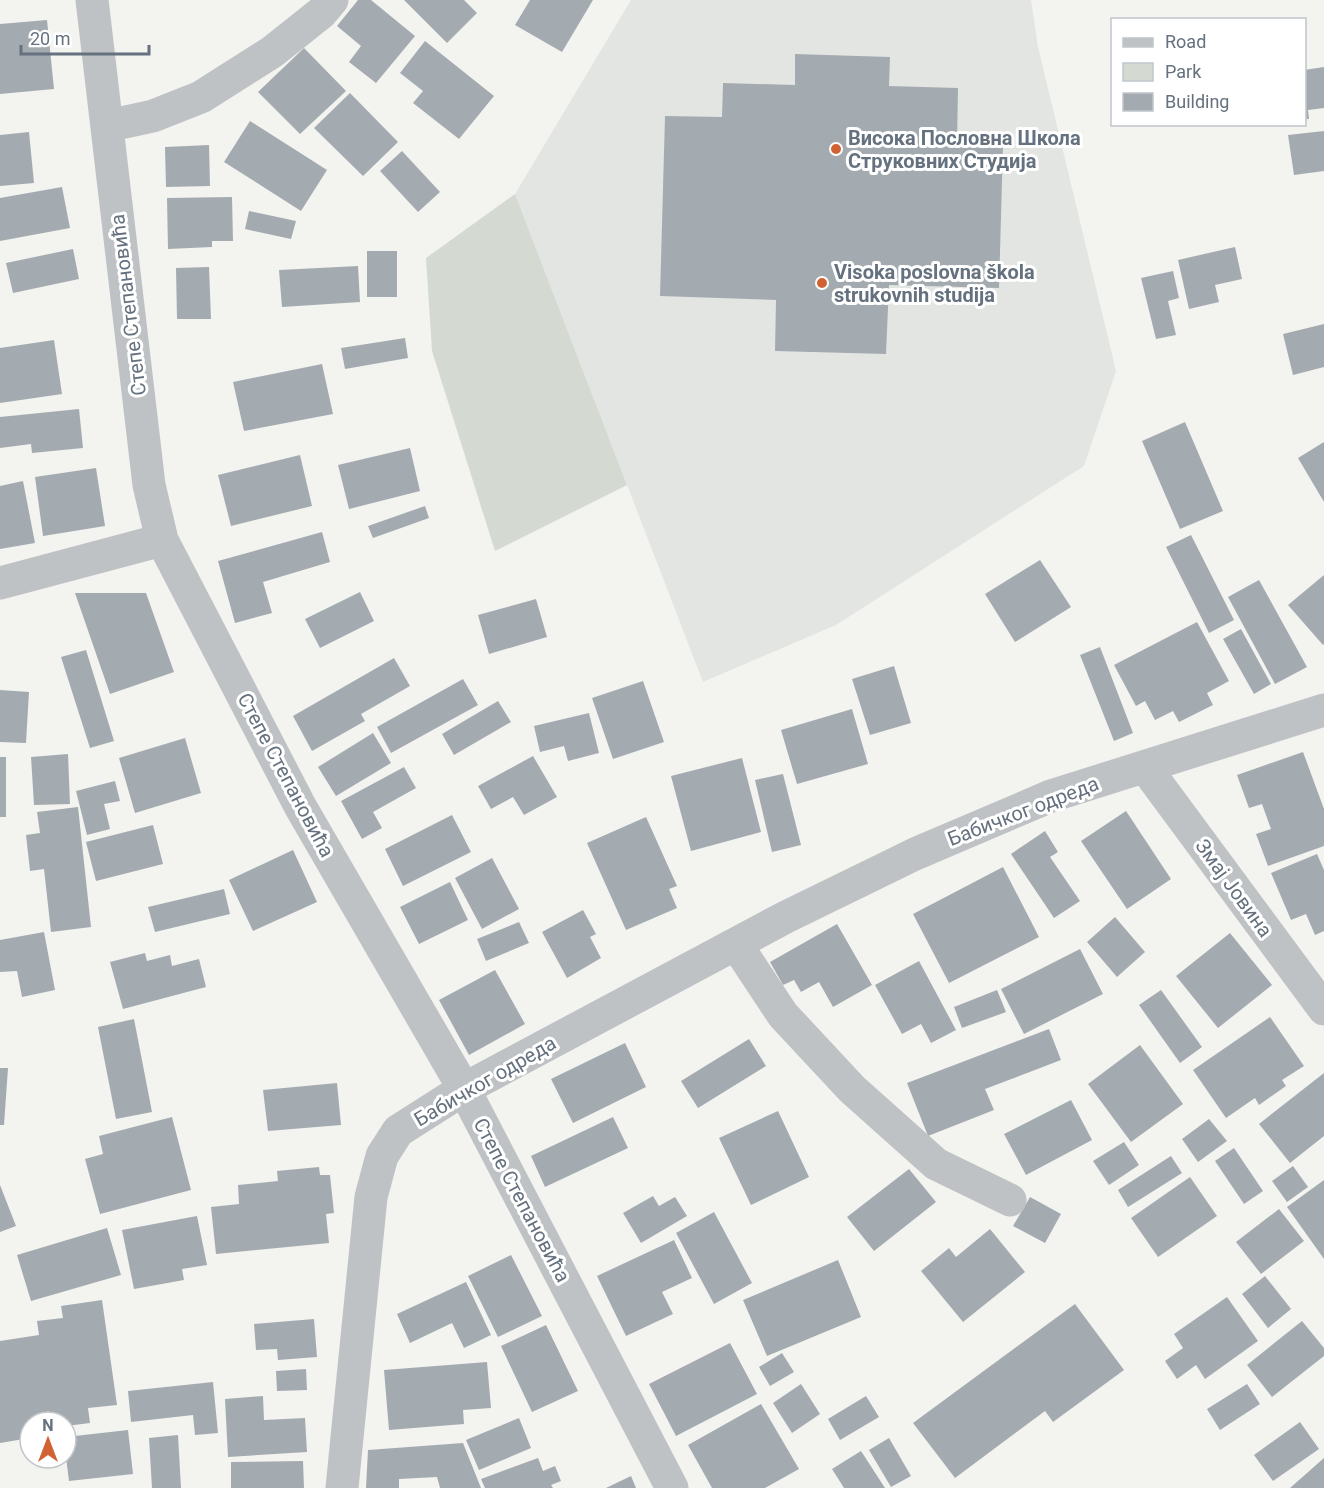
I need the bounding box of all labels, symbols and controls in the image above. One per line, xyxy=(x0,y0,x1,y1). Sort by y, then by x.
scale bar xyxy=(21,18,148,56)
legend xyxy=(1111,18,1306,126)
text: 20 m xyxy=(30,28,70,49)
text: Road xyxy=(1165,31,1206,52)
text: Park xyxy=(1165,61,1202,82)
text: Building xyxy=(1165,91,1229,112)
place label: Висока Пословна Школа Струковних Студија xyxy=(848,126,1081,173)
marker: Висока Пословна Школа Струковних Студија xyxy=(829,142,843,156)
street label: Степе Степановића xyxy=(105,213,151,397)
place label: Visoka poslovna škola strukovnih studija xyxy=(834,260,1035,307)
marker: Visoka poslovna škola strukovnih studija xyxy=(815,276,829,290)
street label: Степе Степановића xyxy=(233,689,339,861)
street label: Бабичког одреда xyxy=(944,771,1102,851)
street label: Змај Јовина xyxy=(1190,834,1278,942)
street label: Бабичког одреда xyxy=(410,1031,560,1131)
street label: Степе Степановића xyxy=(469,1114,575,1286)
north arrow xyxy=(18,1410,78,1470)
text: N xyxy=(42,1416,54,1435)

